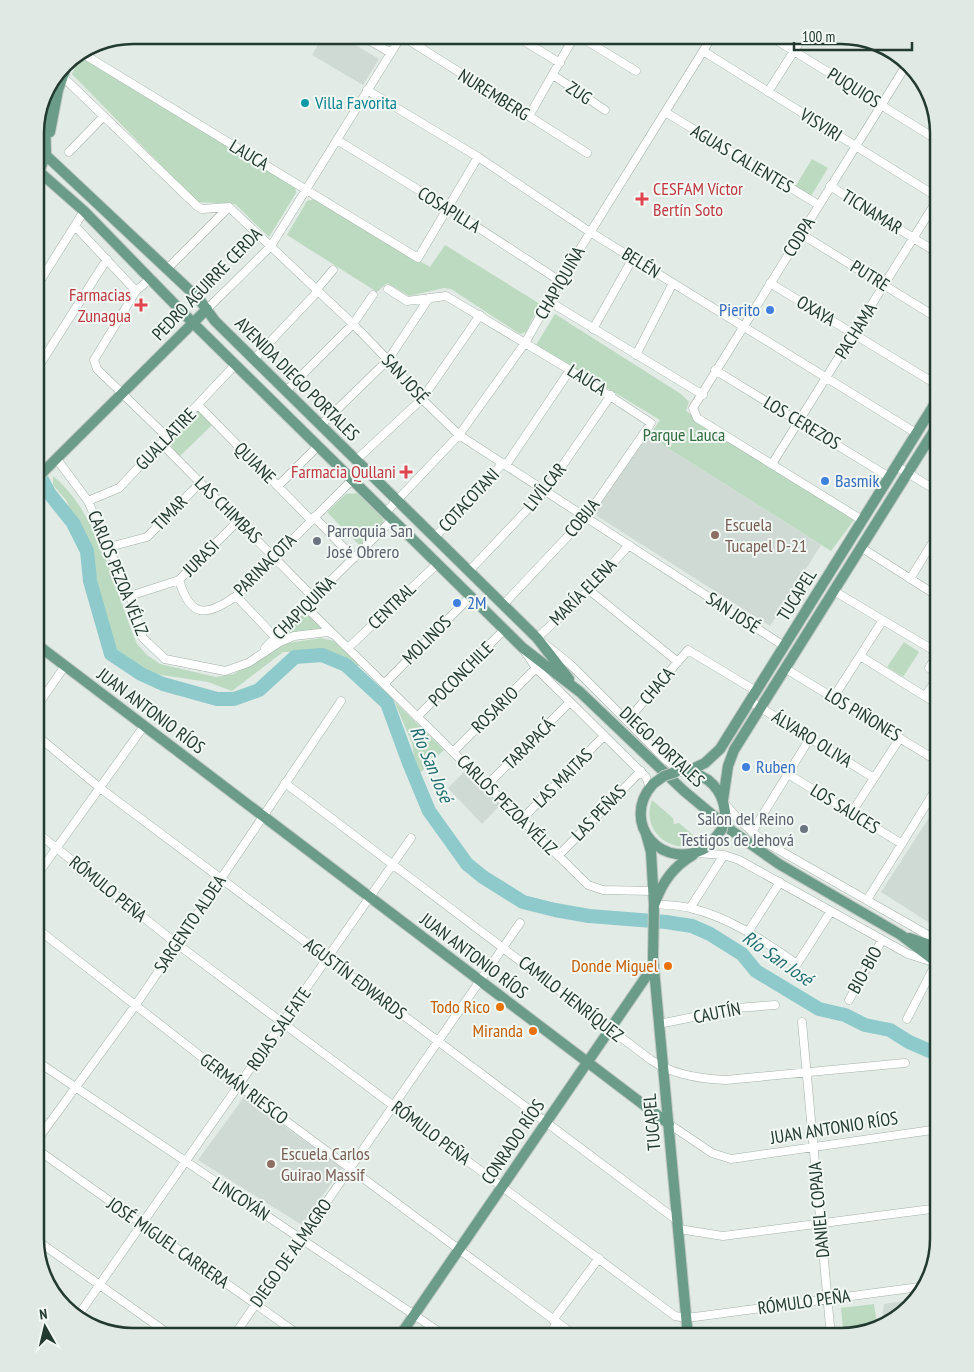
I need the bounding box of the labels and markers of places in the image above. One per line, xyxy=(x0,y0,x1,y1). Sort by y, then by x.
place label: Villa Favorita xyxy=(314,91,397,114)
marker: Villa Favorita xyxy=(299,97,311,109)
place label: CESFAM Víctor Bertín Soto xyxy=(653,177,743,221)
marker: CESFAM Víctor Bertín Soto xyxy=(635,192,649,206)
place label: Farmacias Zunagua xyxy=(69,283,131,327)
place label: Pierito xyxy=(719,298,760,321)
marker: Farmacias Zunagua xyxy=(135,299,147,311)
marker: Pierito xyxy=(764,304,776,316)
place label: Farmacia Qullani xyxy=(291,460,396,483)
marker: Farmacia Qullani xyxy=(400,466,412,478)
place label: Basmik xyxy=(835,469,879,492)
marker: Basmik xyxy=(819,475,831,487)
place label: Escuela Tucapel D-21 xyxy=(725,513,807,557)
place label: Parroquia San José Obrero xyxy=(326,519,413,563)
marker: Escuela Tucapel D-21 xyxy=(709,529,721,541)
marker: Parroquia San José Obrero xyxy=(311,535,323,547)
place label: 2M xyxy=(467,591,487,614)
marker: 2M xyxy=(451,597,463,609)
place label: Ruben xyxy=(756,755,796,778)
marker: Ruben xyxy=(740,761,752,773)
place label: Salon del Reino Testigos de Jehová xyxy=(679,807,794,851)
marker: Salon del Reino Testigos de Jehová xyxy=(798,823,810,835)
place label: Donde Miguel xyxy=(571,954,659,977)
marker: Donde Miguel xyxy=(662,960,674,972)
place label: Todo Rico xyxy=(430,995,490,1018)
marker: Todo Rico xyxy=(494,1001,506,1013)
place label: Miranda xyxy=(473,1019,523,1042)
marker: Miranda xyxy=(527,1025,539,1037)
place label: Escuela Carlos Guirao Massif xyxy=(281,1142,370,1186)
marker: Escuela Carlos Guirao Massif xyxy=(265,1158,277,1170)

